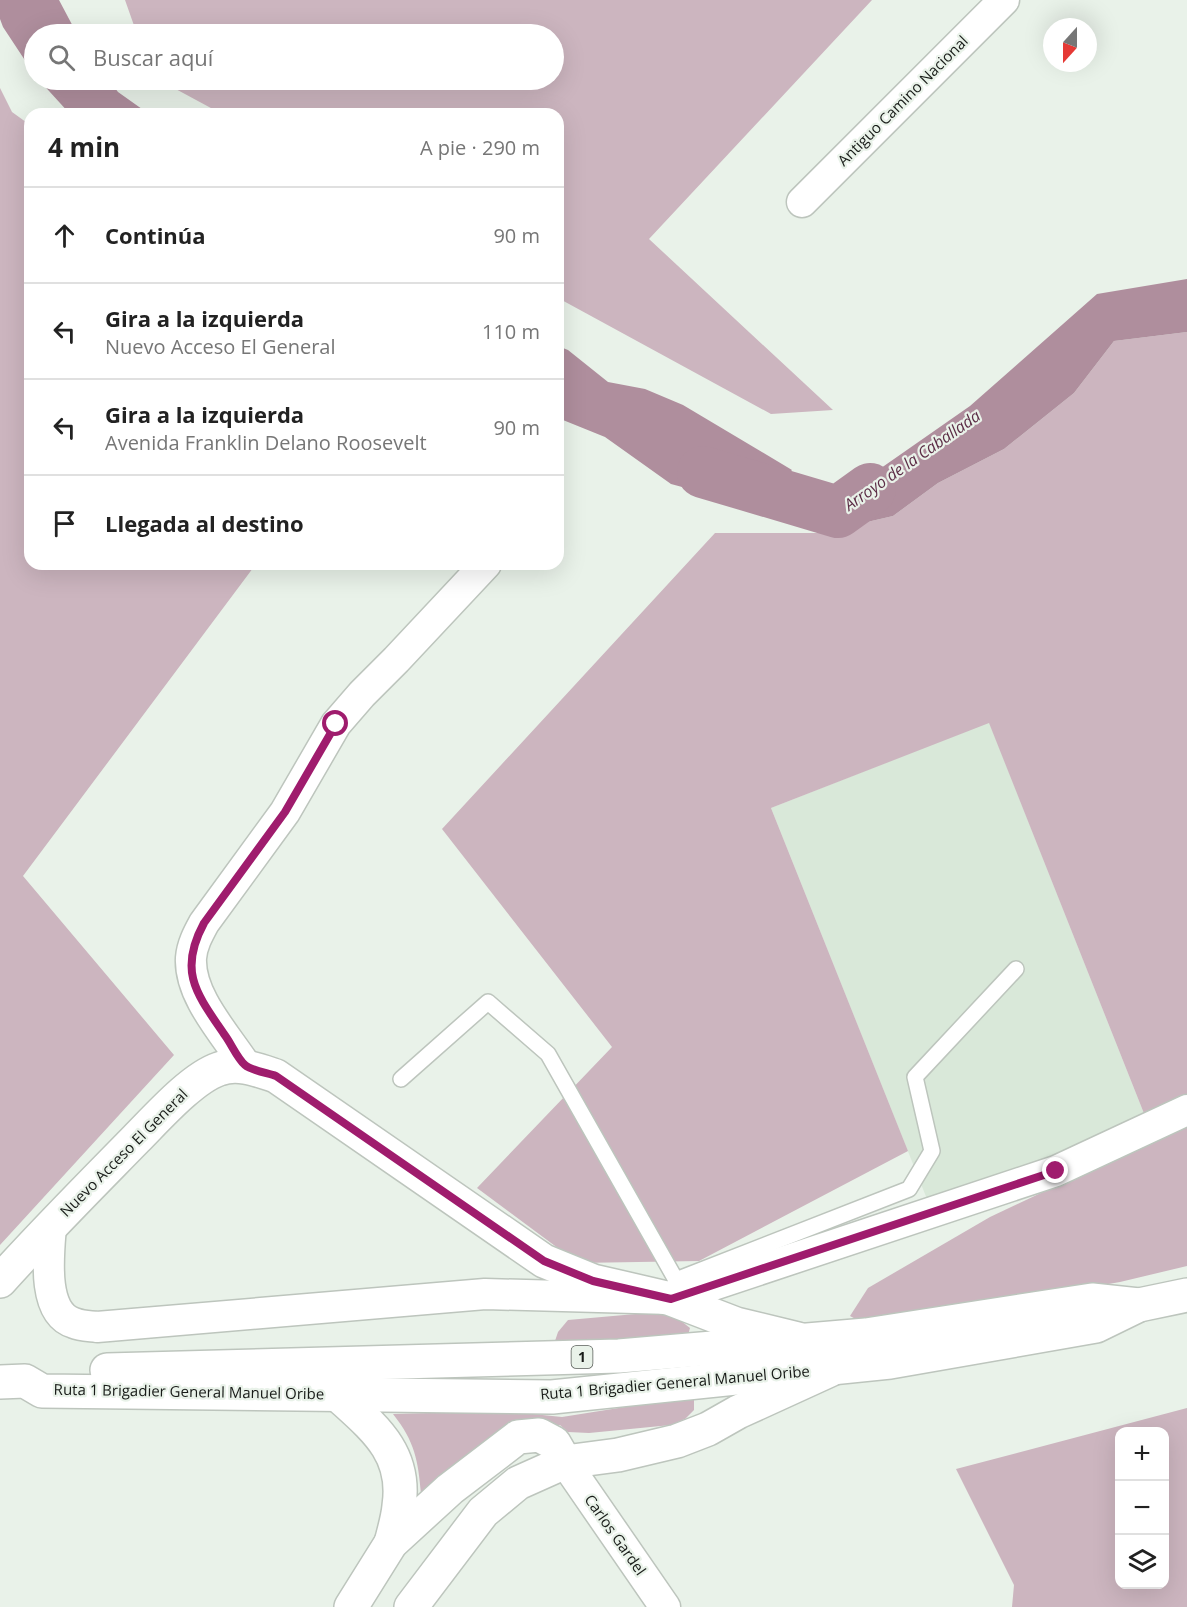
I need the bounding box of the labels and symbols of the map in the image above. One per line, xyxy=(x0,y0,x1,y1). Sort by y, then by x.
north arrow xyxy=(1043,18,1097,72)
street label: Antiguo Camino Nacional xyxy=(833,31,972,170)
water label: Arroyo de la Caballada xyxy=(839,405,985,516)
route start xyxy=(322,710,348,736)
street label: Nuevo Acceso El General xyxy=(55,1084,191,1220)
route end xyxy=(1042,1157,1068,1183)
road number: 1 xyxy=(572,1346,592,1368)
street label: Ruta 1 Brigadier General Manuel Oribe xyxy=(539,1360,811,1404)
street label: Ruta 1 Brigadier General Manuel Oribe xyxy=(54,1379,324,1403)
street label: Carlos Gardel xyxy=(581,1490,651,1579)

